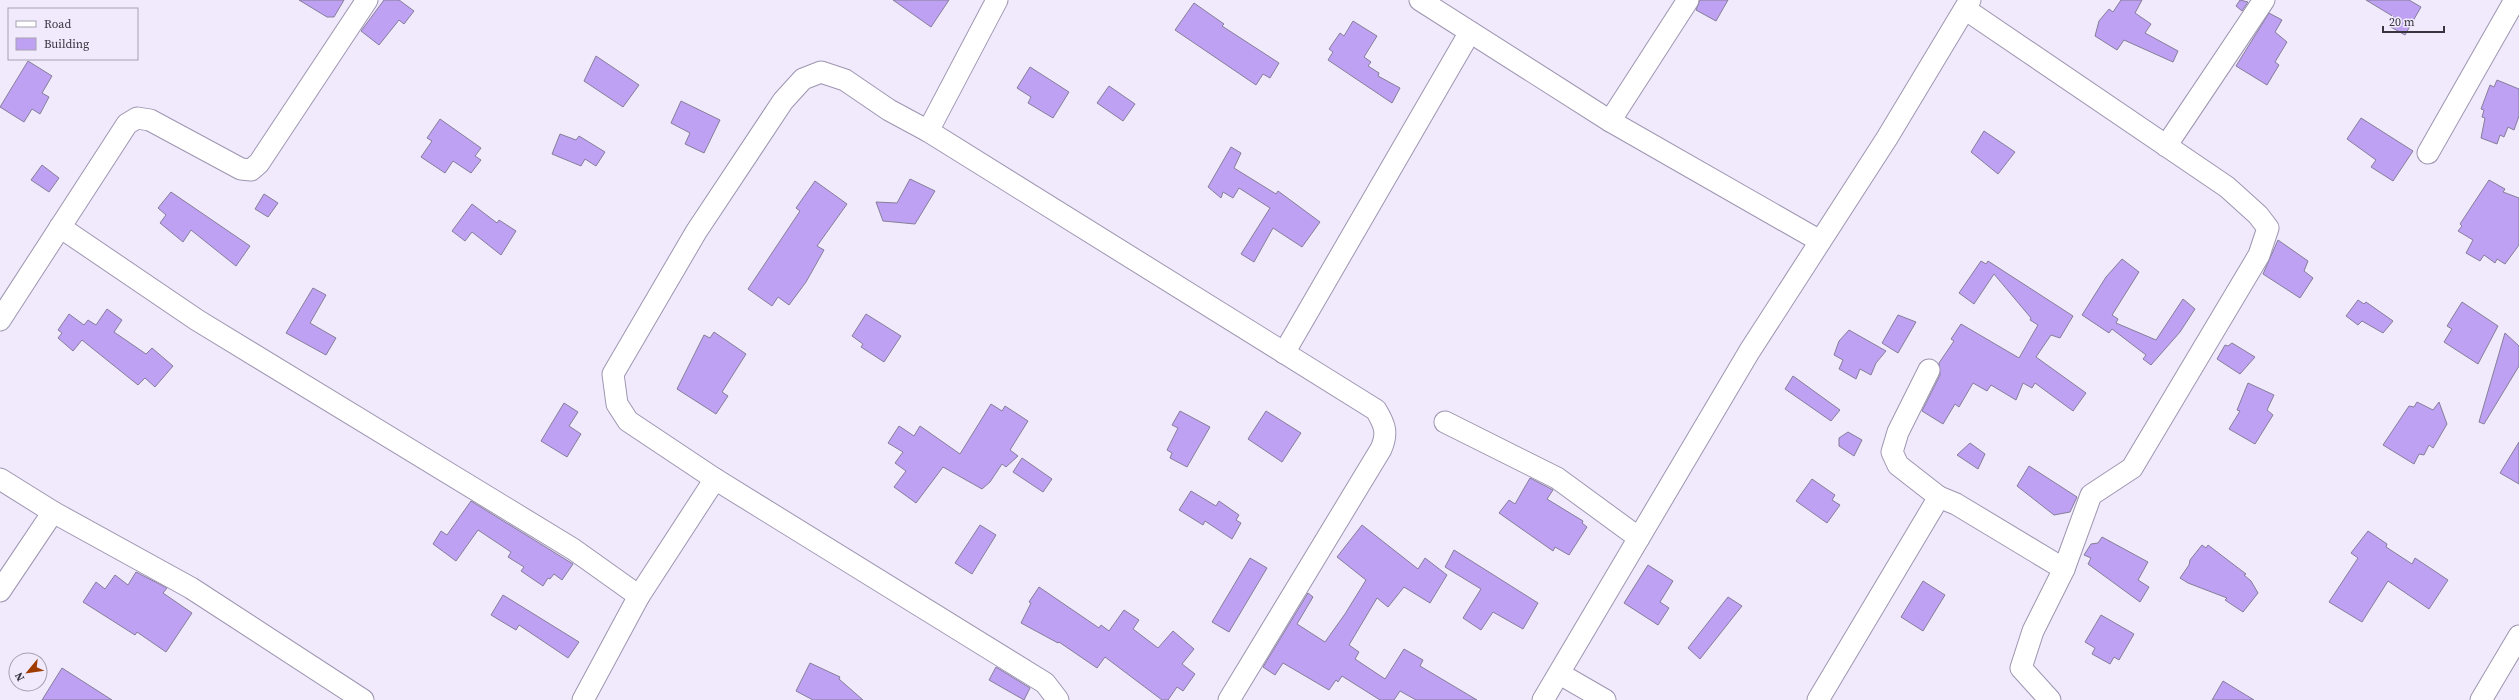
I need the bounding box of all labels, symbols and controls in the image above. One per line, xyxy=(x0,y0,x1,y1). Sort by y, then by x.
legend xyxy=(8,8,138,60)
scale bar xyxy=(2383,8,2444,34)
text: 20 m xyxy=(2389,14,2415,30)
text: Road xyxy=(44,16,71,32)
text: Building xyxy=(44,36,89,52)
north arrow xyxy=(8,652,48,692)
text: N xyxy=(11,669,28,684)

